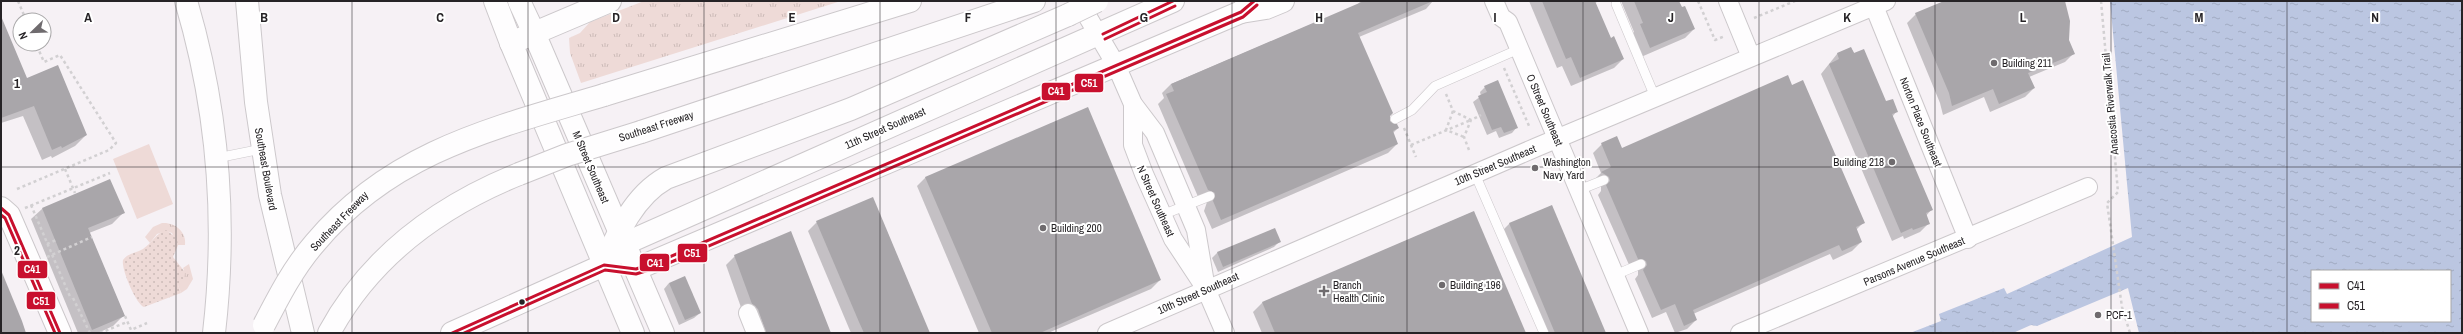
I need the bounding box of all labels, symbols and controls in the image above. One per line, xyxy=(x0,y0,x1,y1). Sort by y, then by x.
text: A xyxy=(84,9,92,26)
text: B xyxy=(260,9,268,26)
text: C xyxy=(436,9,444,26)
text: D xyxy=(612,9,620,26)
text: E xyxy=(788,9,796,26)
text: F xyxy=(965,9,972,26)
text: G xyxy=(1140,9,1148,26)
text: H xyxy=(1315,9,1323,26)
text: I xyxy=(1494,9,1497,26)
text: J xyxy=(1668,9,1674,26)
text: K xyxy=(1843,9,1851,26)
text: L xyxy=(2020,9,2027,26)
text: M xyxy=(2195,9,2204,26)
text: N xyxy=(2371,9,2379,26)
north arrow xyxy=(12,12,52,52)
text: N xyxy=(15,30,31,42)
street label: Anacostia Riverwalk Trail xyxy=(2099,52,2122,157)
place label: Building 211 xyxy=(2002,56,2052,70)
marker: Building 211 xyxy=(1989,58,1999,68)
street label: O Street Southeast xyxy=(1524,72,1567,148)
line badge: C51 xyxy=(1074,73,1104,93)
text: 1 xyxy=(14,75,20,92)
street label: Norton Place Southeast xyxy=(1897,75,1946,169)
text: C51 xyxy=(1081,76,1097,90)
line badge: C41 xyxy=(1041,82,1071,101)
text: C41 xyxy=(1048,84,1064,98)
street label: 11th Street Southeast xyxy=(843,104,928,152)
street label: Southeast Freeway xyxy=(617,107,696,145)
street label: Southeast Boulevard xyxy=(252,127,280,211)
street label: M Street Southeast xyxy=(569,129,613,206)
street label: 10th Street Southeast xyxy=(1452,141,1538,188)
place label: Washington Navy Yard xyxy=(1543,155,1591,182)
place label: Building 218 xyxy=(1833,155,1884,169)
marker: Building 218 xyxy=(1887,157,1897,167)
street label: N Street Southeast xyxy=(1134,163,1178,239)
marker: Washington Navy Yard xyxy=(1530,163,1540,173)
street label: Southeast Freeway xyxy=(307,188,371,254)
place label: Building 200 xyxy=(1051,221,1102,235)
marker: Building 200 xyxy=(1038,223,1048,233)
street label: Parsons Avenue Southeast xyxy=(1861,233,1967,289)
text: 2 xyxy=(14,242,20,259)
line badge: C51 xyxy=(677,243,708,263)
text: C51 xyxy=(684,246,700,260)
line badge: C41 xyxy=(639,253,670,272)
text: C41 xyxy=(647,256,663,270)
line badge: C41 xyxy=(17,260,48,279)
text: C41 xyxy=(24,262,40,276)
street label: 10th Street Southeast xyxy=(1155,269,1241,317)
legend xyxy=(2311,270,2451,322)
place label: Branch Health Clinic xyxy=(1333,278,1385,305)
place label: Building 196 xyxy=(1450,278,1501,292)
text: C41 xyxy=(2347,278,2366,294)
marker: Building 196 xyxy=(1437,280,1447,290)
marker: Branch Health Clinic xyxy=(1318,285,1330,297)
line badge: C51 xyxy=(26,291,56,310)
text: C51 xyxy=(33,294,49,308)
unlabelled marker xyxy=(517,297,527,307)
text: C51 xyxy=(2347,298,2366,314)
place label: PCF-1 xyxy=(2106,308,2132,322)
marker: PCF-1 xyxy=(2093,310,2103,320)

